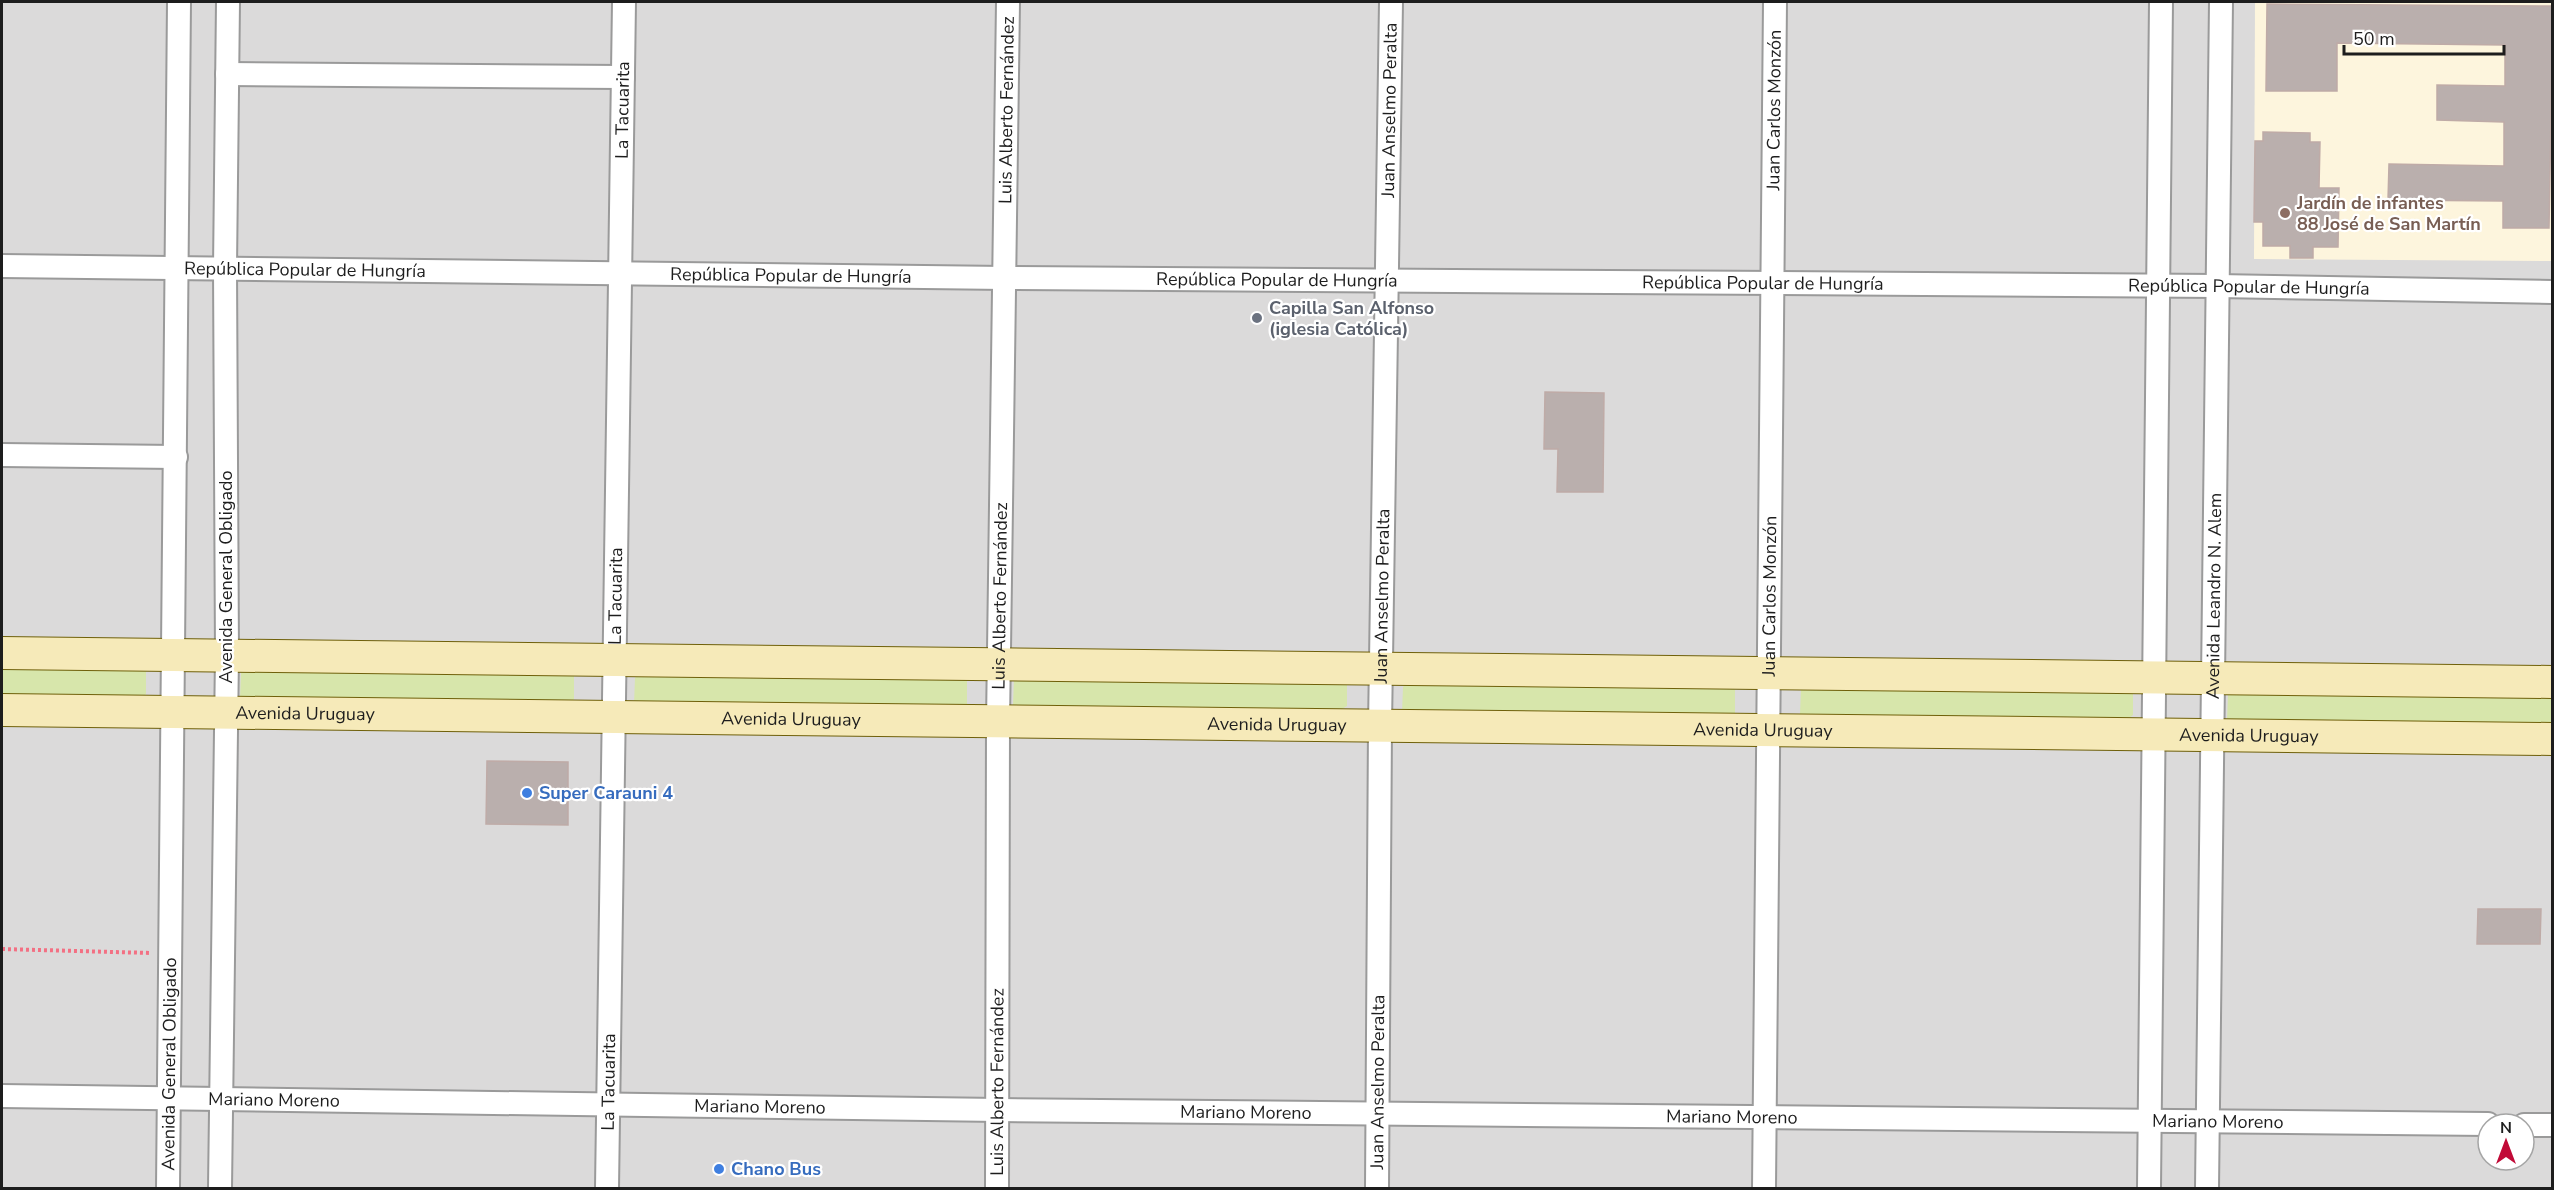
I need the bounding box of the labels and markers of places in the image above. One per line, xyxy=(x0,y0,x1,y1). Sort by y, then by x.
place label: Jardín de infantes 88 José de San Martín xyxy=(2296,191,2481,236)
marker: Jardín de infantes 88 José de San Martín xyxy=(2278,206,2292,220)
place label: Capilla San Alfonso (iglesia Católica) xyxy=(1269,296,1434,341)
marker: Capilla San Alfonso (iglesia Católica) xyxy=(1250,311,1264,325)
place label: Super Carauni 4 xyxy=(539,781,673,805)
marker: Super Carauni 4 xyxy=(520,786,534,800)
place label: Chano Bus xyxy=(731,1157,821,1181)
marker: Chano Bus xyxy=(712,1162,726,1176)

